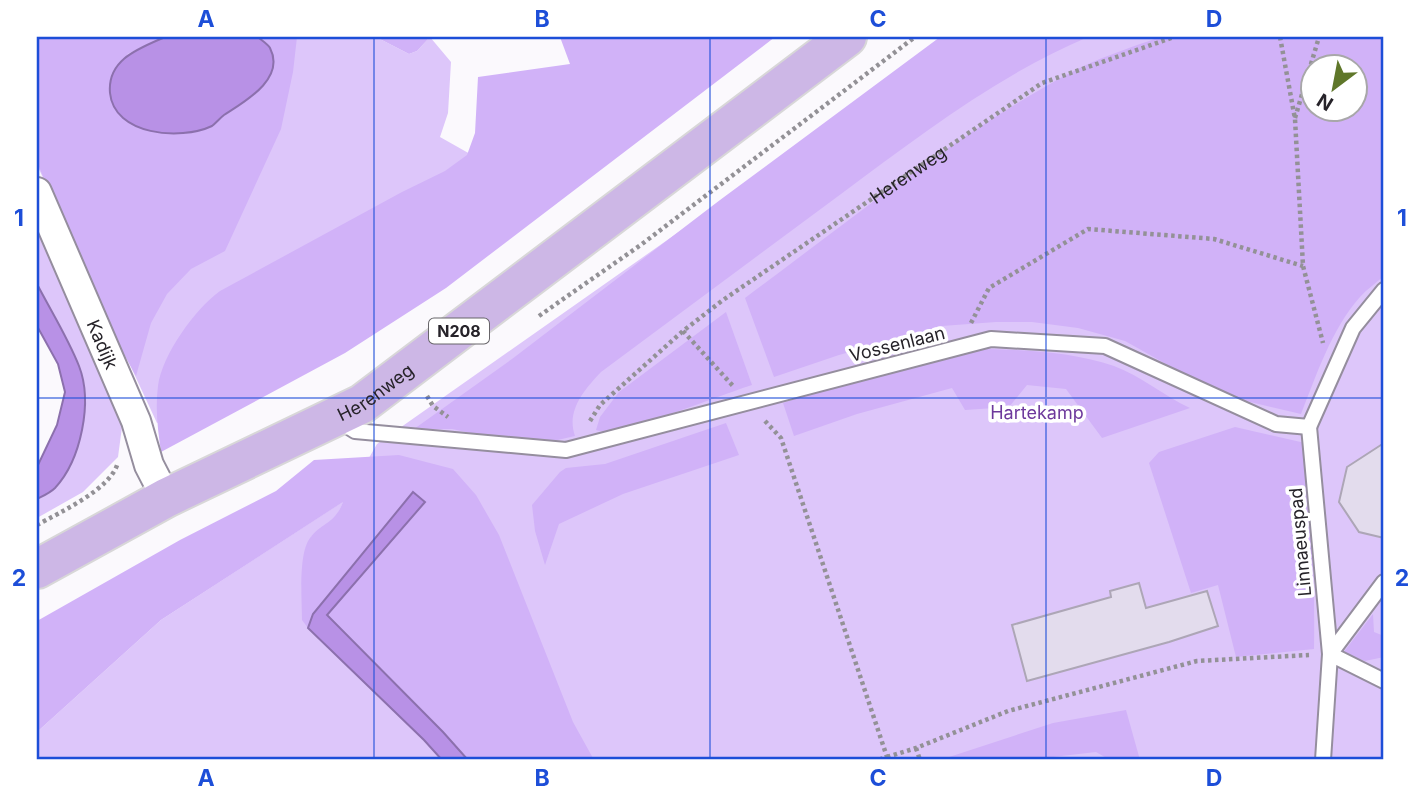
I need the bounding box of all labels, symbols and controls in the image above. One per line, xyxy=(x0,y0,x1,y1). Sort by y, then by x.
text: A xyxy=(197,5,215,33)
text: B xyxy=(534,5,550,33)
text: C xyxy=(869,5,887,33)
text: D xyxy=(1206,5,1222,33)
north arrow xyxy=(1298,52,1368,122)
text: N xyxy=(1313,88,1337,116)
street label: Herenweg xyxy=(866,141,950,208)
text: 1 xyxy=(14,204,24,232)
text: 1 xyxy=(1397,204,1407,232)
street label: Kadijk xyxy=(83,316,123,372)
road number: N208 xyxy=(429,318,489,344)
street label: Vossenlaan xyxy=(847,322,947,366)
street label: Herenweg xyxy=(334,359,417,425)
park label: Hartekamp xyxy=(990,402,1084,423)
street label: Linnaeuspad xyxy=(1285,487,1315,597)
text: 2 xyxy=(12,564,26,592)
text: 2 xyxy=(1395,564,1409,592)
text: A xyxy=(197,764,215,792)
text: B xyxy=(534,764,550,792)
text: C xyxy=(869,764,887,792)
text: D xyxy=(1206,764,1222,792)

